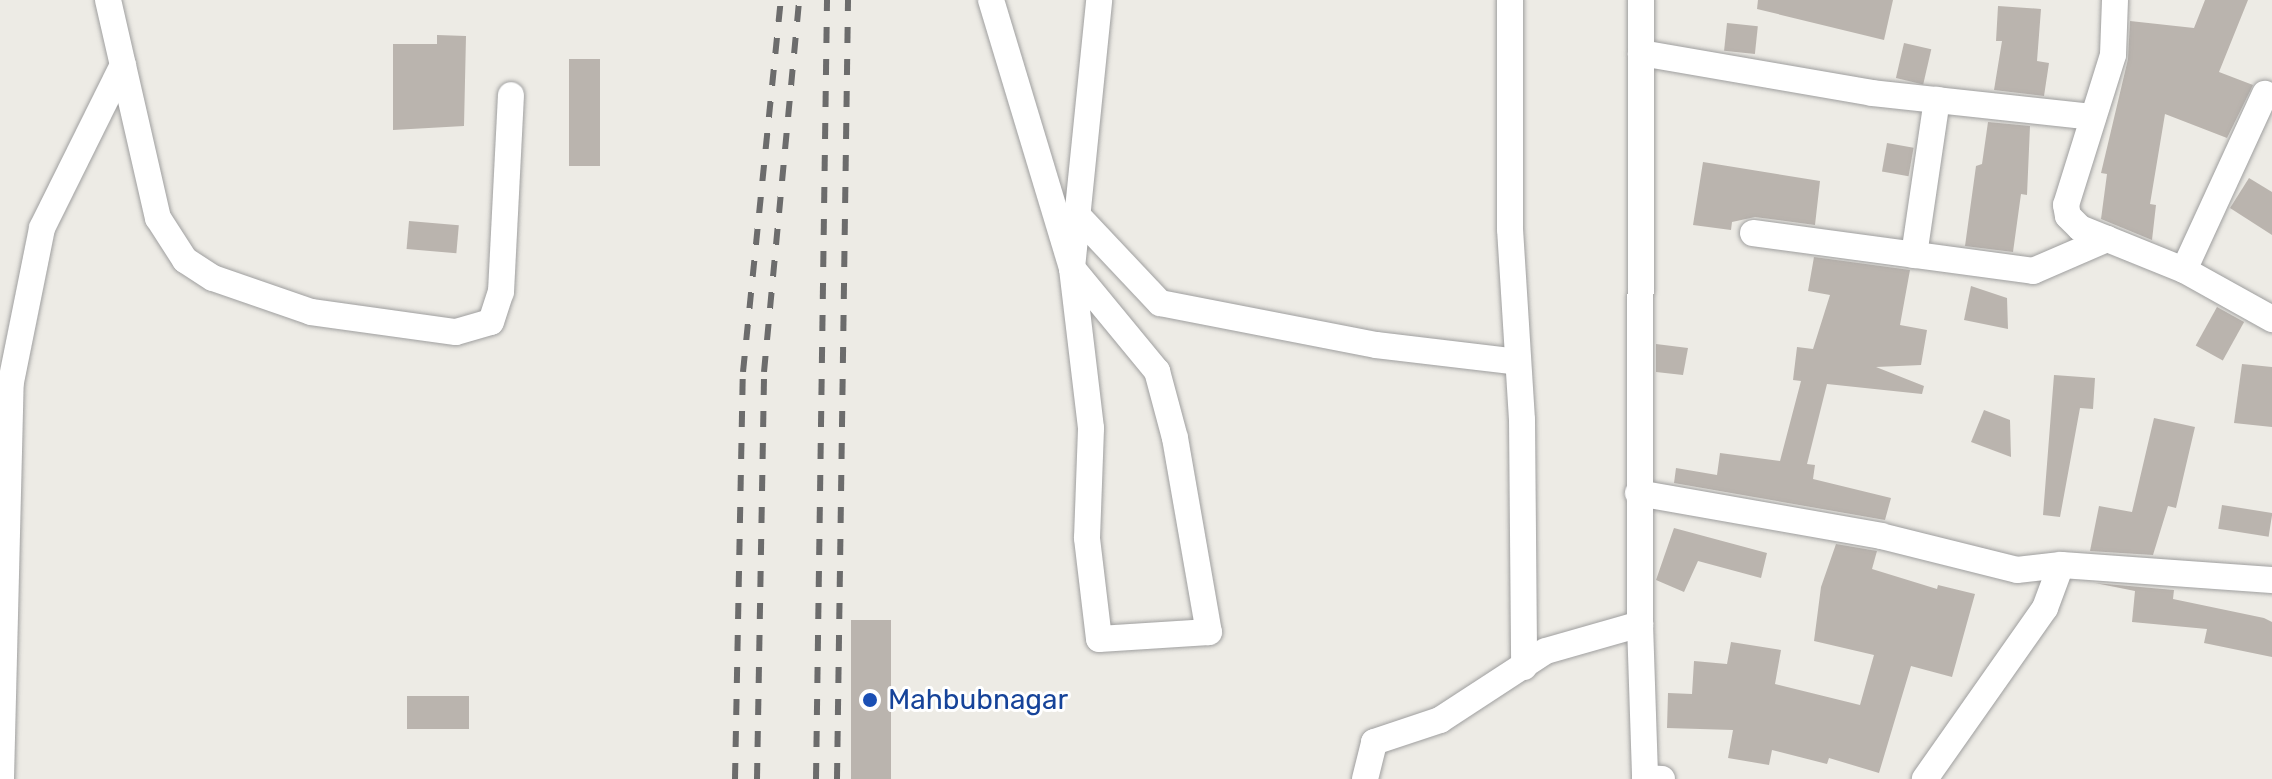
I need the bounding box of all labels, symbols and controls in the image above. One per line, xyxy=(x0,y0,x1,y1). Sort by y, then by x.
place label: Mahbubnagar xyxy=(888,683,1068,717)
marker: Mahbubnagar xyxy=(859,689,881,711)

